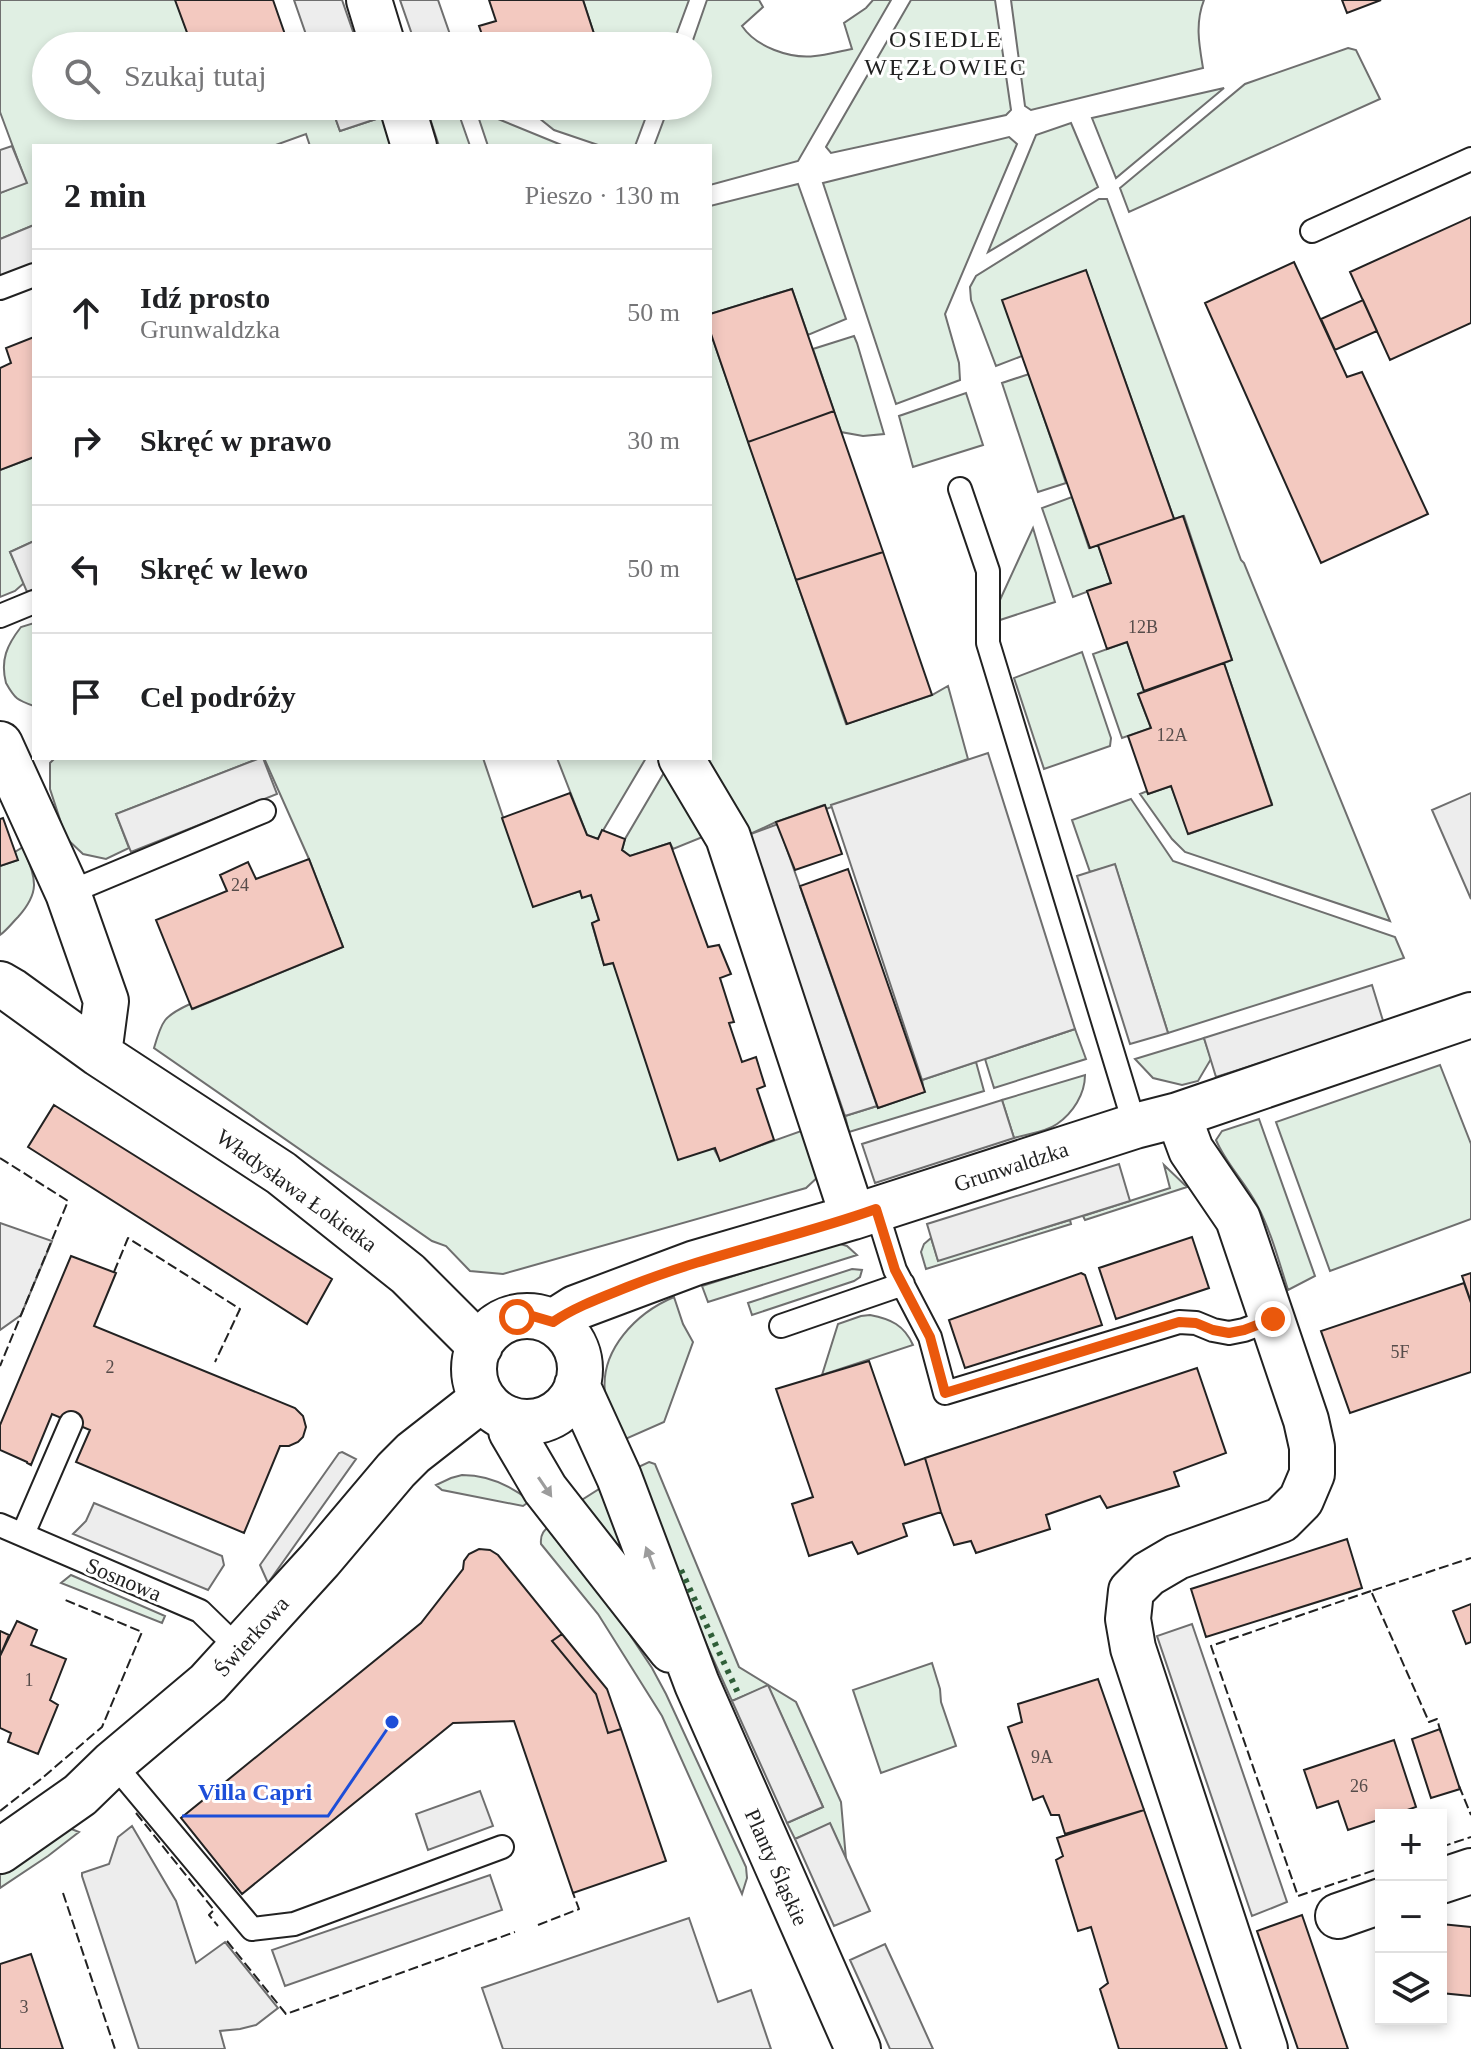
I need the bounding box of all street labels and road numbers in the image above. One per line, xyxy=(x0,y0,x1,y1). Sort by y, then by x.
street label: Władysława Łokietka xyxy=(212,1124,382,1257)
street label: Grunwaldzka xyxy=(951,1136,1072,1197)
street label: Sosnowa xyxy=(82,1552,165,1607)
street label: Świerkowa xyxy=(209,1591,294,1681)
street label: Planty Śląskie xyxy=(740,1805,813,1930)

